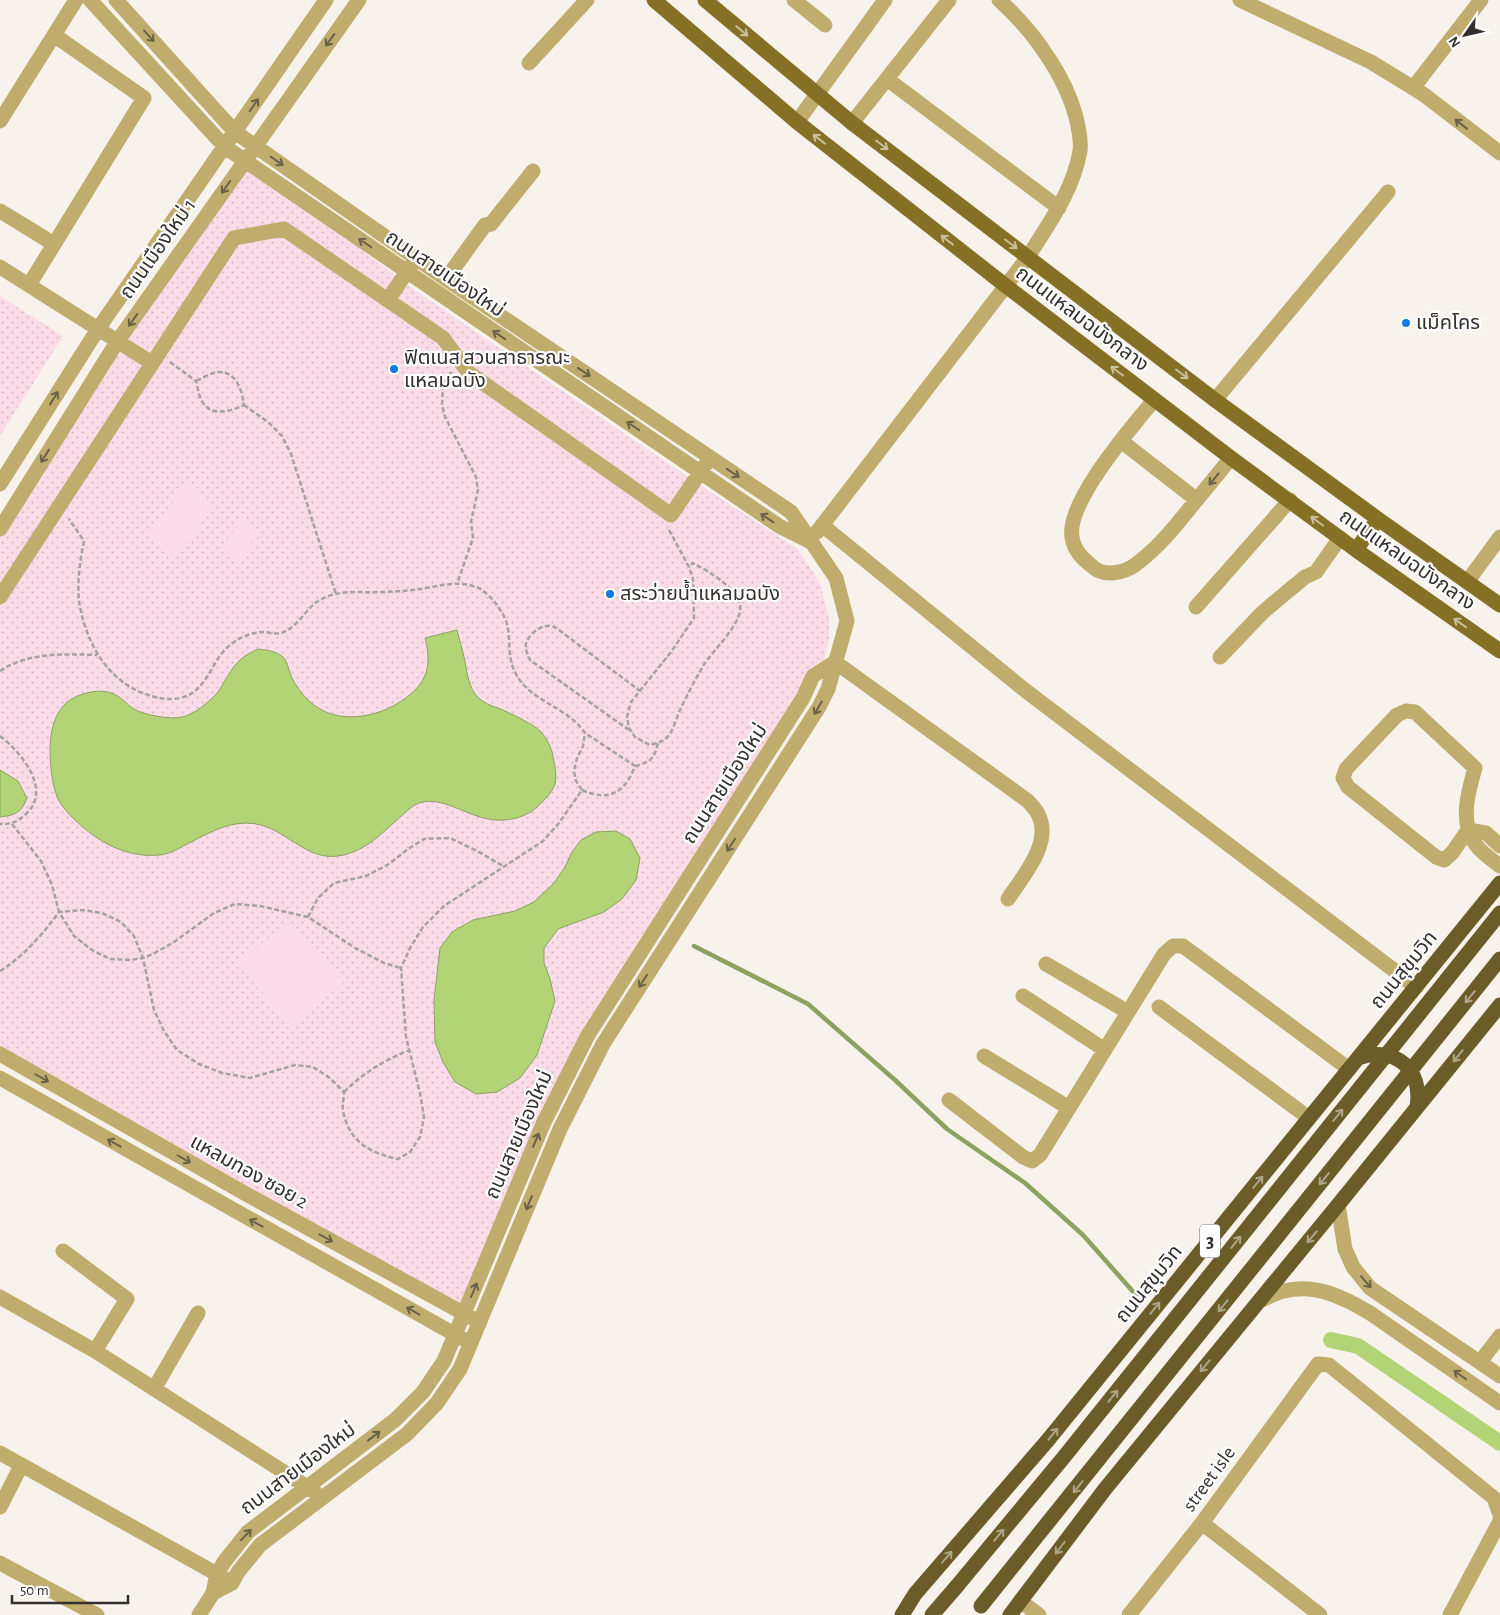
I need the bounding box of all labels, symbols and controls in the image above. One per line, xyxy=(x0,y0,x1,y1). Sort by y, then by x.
north arrow xyxy=(1440,10,1490,60)
one-way arrow xyxy=(736,26,749,37)
one-way arrow xyxy=(143,30,155,43)
one-way arrow xyxy=(325,33,335,47)
text: N xyxy=(1447,34,1464,50)
one-way arrow xyxy=(249,98,259,112)
one-way arrow xyxy=(1455,118,1468,129)
one-way arrow xyxy=(813,134,826,145)
one-way arrow xyxy=(875,140,888,151)
one-way arrow xyxy=(270,156,284,166)
one-way arrow xyxy=(221,179,231,193)
street label: ถนนเมืองใหม่ 1 xyxy=(115,194,200,303)
street label: ถนนสายเมืองใหม่ xyxy=(382,225,509,321)
one-way arrow xyxy=(941,234,954,245)
one-way arrow xyxy=(358,238,372,248)
one-way arrow xyxy=(1004,239,1018,249)
street label: ถนนแหลมฉบังกลาง xyxy=(1012,263,1152,375)
one-way arrow xyxy=(128,312,138,326)
place label: แม็คโคร xyxy=(1416,313,1480,333)
marker: แม็คโคร xyxy=(1400,317,1412,329)
one-way arrow xyxy=(492,330,506,340)
place label: ฟิตเนส สวนสาธารณะ แหลมฉบัง xyxy=(404,348,570,391)
marker: ฟิตเนส สวนสาธารณะ แหลมฉบัง xyxy=(388,363,400,375)
one-way arrow xyxy=(1110,366,1124,376)
one-way arrow xyxy=(577,367,591,377)
one-way arrow xyxy=(1175,369,1188,380)
one-way arrow xyxy=(49,392,59,406)
one-way arrow xyxy=(627,421,641,431)
one-way arrow xyxy=(40,449,50,463)
one-way arrow xyxy=(726,468,740,478)
one-way arrow xyxy=(1209,472,1220,485)
street label: ถนนแหลมฉบังกลาง xyxy=(1336,506,1478,614)
one-way arrow xyxy=(761,513,775,523)
one-way arrow xyxy=(1310,516,1324,526)
place label: สระว่ายน้ำแหลมฉบัง xyxy=(620,579,780,604)
marker: สระว่ายน้ำแหลมฉบัง xyxy=(604,588,616,600)
one-way arrow xyxy=(1453,618,1467,628)
one-way arrow xyxy=(813,700,823,715)
street label: ถนนสายเมืองใหม่ xyxy=(677,720,771,847)
one-way arrow xyxy=(725,837,735,851)
street label: ถนนสุขุมวิท xyxy=(1367,927,1442,1013)
one-way arrow xyxy=(638,974,648,988)
one-way arrow xyxy=(1464,990,1475,1003)
one-way arrow xyxy=(1453,1050,1464,1063)
street label: ถนนสายเมืองใหม่ xyxy=(480,1067,556,1202)
one-way arrow xyxy=(35,1074,49,1084)
one-way arrow xyxy=(1333,1109,1344,1122)
street label: แหลมทอง ซอย 2 xyxy=(187,1131,311,1213)
one-way arrow xyxy=(532,1133,542,1148)
one-way arrow xyxy=(108,1137,122,1147)
one-way arrow xyxy=(176,1154,190,1164)
one-way arrow xyxy=(1319,1172,1330,1185)
one-way arrow xyxy=(1252,1176,1263,1189)
one-way arrow xyxy=(524,1195,533,1210)
one-way arrow xyxy=(249,1217,264,1227)
road number: 3 xyxy=(1200,1224,1220,1258)
one-way arrow xyxy=(1307,1230,1318,1243)
one-way arrow xyxy=(318,1233,332,1243)
one-way arrow xyxy=(1231,1235,1242,1248)
street label: ถนนสุขุมวิท xyxy=(1112,1241,1187,1327)
one-way arrow xyxy=(1360,1276,1371,1289)
one-way arrow xyxy=(469,1283,479,1298)
one-way arrow xyxy=(1217,1299,1228,1312)
one-way arrow xyxy=(1150,1302,1161,1315)
one-way arrow xyxy=(405,1306,420,1316)
one-way arrow xyxy=(1200,1359,1211,1372)
one-way arrow xyxy=(1453,1370,1467,1380)
one-way arrow xyxy=(1107,1389,1118,1402)
street label: ถนนสายเมืองใหม่ xyxy=(236,1418,359,1519)
one-way arrow xyxy=(1047,1428,1058,1441)
one-way arrow xyxy=(367,1430,380,1441)
street label: street isle xyxy=(1179,1443,1239,1515)
one-way arrow xyxy=(1072,1480,1083,1493)
one-way arrow xyxy=(240,1529,252,1541)
one-way arrow xyxy=(993,1529,1004,1542)
one-way arrow xyxy=(1055,1541,1066,1554)
one-way arrow xyxy=(941,1551,953,1564)
scale bar xyxy=(12,1572,129,1604)
text: 50 m xyxy=(20,1583,49,1598)

